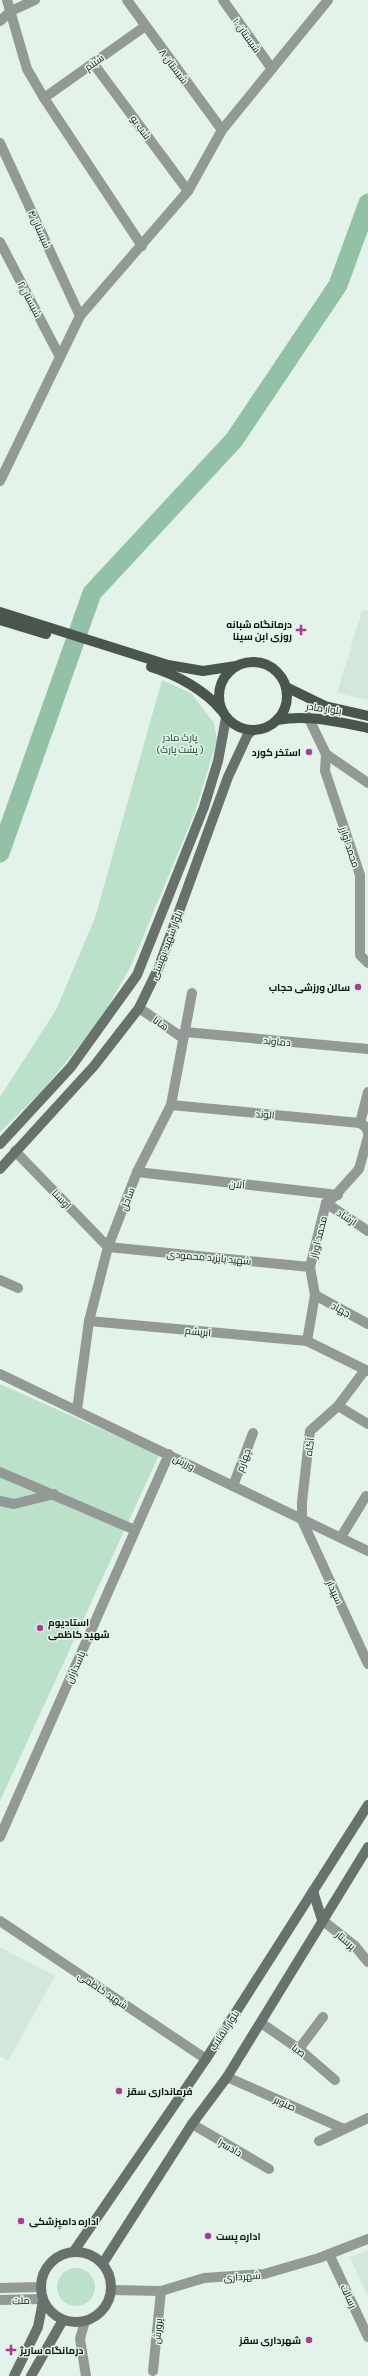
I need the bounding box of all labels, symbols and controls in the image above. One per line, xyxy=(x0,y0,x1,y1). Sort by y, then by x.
street label: شبستان ۱۰ xyxy=(230,15,263,55)
street label: شبستان ۸ xyxy=(156,46,191,86)
street label: شبنم xyxy=(82,51,107,75)
street label: شب بو xyxy=(128,113,154,141)
street label: شبستان ۴ xyxy=(25,208,54,251)
street label: شبستان ۲ xyxy=(15,279,45,320)
place label: درمانگاه شبانه روزی ابن سینا xyxy=(226,618,292,643)
marker: درمانگاه شبانه روزی ابن سینا xyxy=(295,624,307,636)
street label: بلوار مادر xyxy=(305,699,342,716)
park label: پارک مادر (پشت پارک ) xyxy=(156,731,204,756)
place label: استخر کورد xyxy=(252,746,301,759)
marker: استخر کورد xyxy=(304,747,314,757)
street label: محمد اوارز xyxy=(337,824,363,869)
street label: بلوار شهید بهشتی xyxy=(147,909,186,982)
place label: سالن ورزشی حجاب xyxy=(269,981,350,994)
marker: سالن ورزشی حجاب xyxy=(353,982,363,992)
street label: هانا xyxy=(151,1013,171,1033)
street label: دماوند xyxy=(263,1034,291,1048)
street label: الوند xyxy=(255,1107,275,1121)
street label: آلان xyxy=(228,1177,246,1192)
street label: ساحل xyxy=(117,1186,138,1213)
street label: اوستا xyxy=(50,1187,74,1211)
street label: ارشاد xyxy=(335,1206,359,1228)
street label: محمد اوراز xyxy=(307,1215,329,1260)
street label: شهید بایزید محمودی xyxy=(166,1247,252,1268)
street label: جهاد xyxy=(329,1299,353,1320)
street label: ابریشم xyxy=(184,1324,212,1340)
street label: آگاه xyxy=(302,1437,316,1457)
street label: چهارم xyxy=(233,1447,255,1474)
street label: ورزش xyxy=(171,1451,197,1473)
street label: سپیدار xyxy=(323,1577,346,1606)
place label: استادیوم شهید کاظمی xyxy=(48,1616,110,1641)
marker: استادیوم شهید کاظمی xyxy=(35,1623,45,1633)
street label: پاسداران xyxy=(63,1649,88,1685)
street label: پرستار xyxy=(332,1927,359,1953)
street label: شهید کاظمی xyxy=(75,1969,130,2012)
street label: بلوار انقلاب xyxy=(207,2008,241,2052)
street label: صبا xyxy=(290,2041,308,2059)
place label: فرمانداری سقز xyxy=(126,2085,193,2098)
marker: فرمانداری سقز xyxy=(114,2086,124,2096)
street label: صنوبر xyxy=(271,2093,298,2113)
street label: دادسرا xyxy=(216,2135,244,2159)
place label: اداره دامپزشکی xyxy=(29,2215,99,2229)
marker: اداره دامپزشکی xyxy=(16,2216,26,2226)
place label: اداره پست xyxy=(216,2230,261,2244)
marker: اداره پست xyxy=(203,2231,213,2241)
street label: شهرداری xyxy=(223,2269,261,2284)
street label: رسالت xyxy=(338,2282,360,2310)
street label: ملت xyxy=(12,2294,30,2306)
street label: پرورش xyxy=(150,2317,165,2345)
place label: شهرداری سقز xyxy=(238,2334,301,2347)
marker: شهرداری سقز xyxy=(304,2335,314,2345)
marker: درمانگاه ساریژ xyxy=(5,2344,17,2356)
place label: درمانگاه ساریژ xyxy=(19,2344,83,2357)

